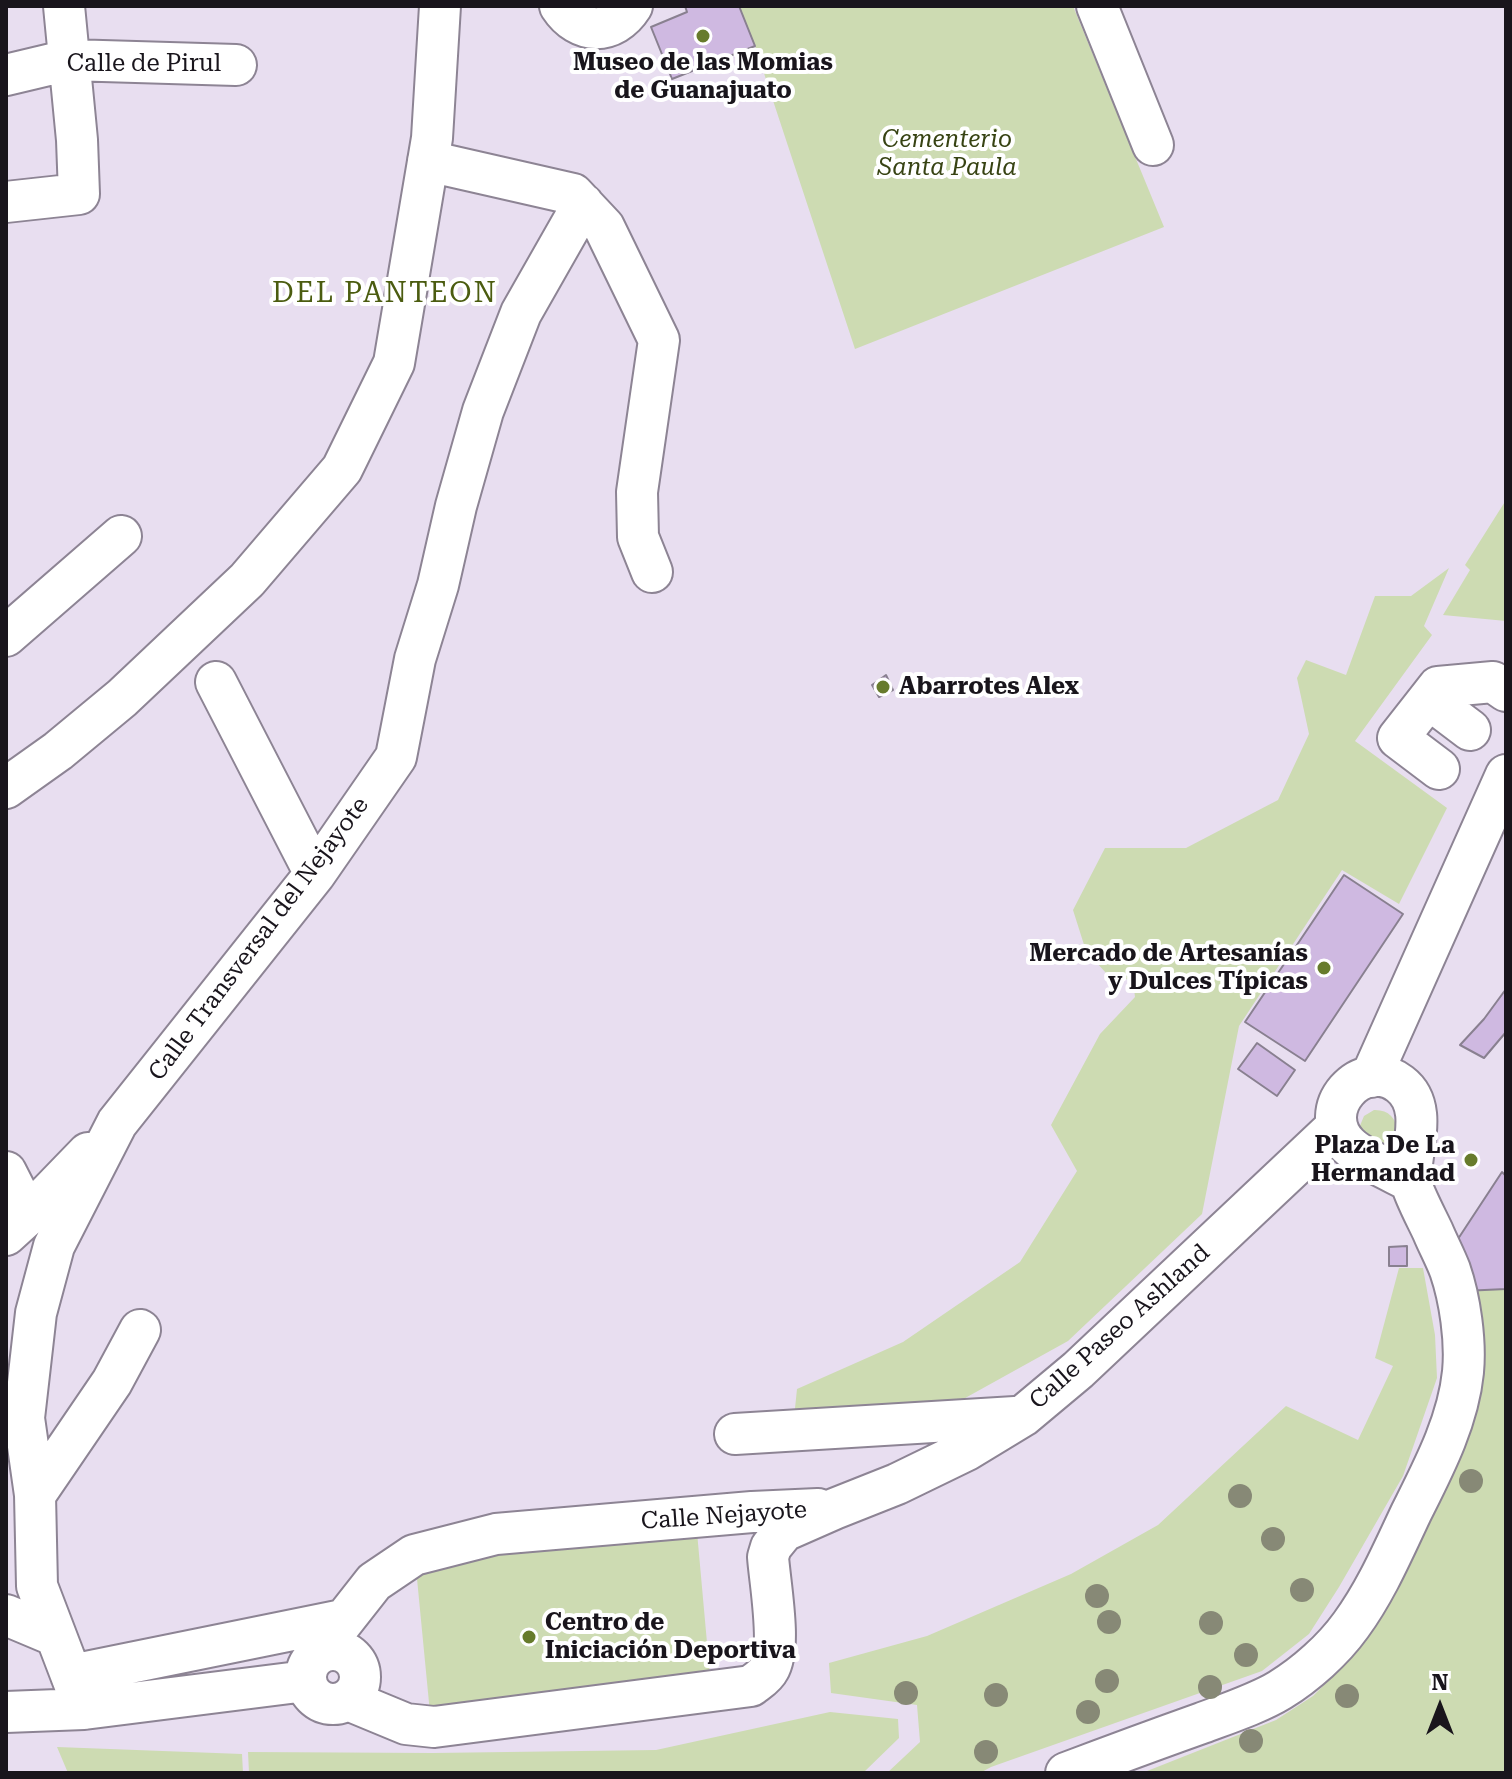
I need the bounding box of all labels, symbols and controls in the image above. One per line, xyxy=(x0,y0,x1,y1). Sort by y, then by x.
marker: Museo de las Momias de Guanajuato xyxy=(694,27,712,45)
place label: Museo de las Momias de Guanajuato xyxy=(573,49,833,105)
street label: Calle de Pirul xyxy=(67,50,221,78)
park label: Cementerio Santa Paula xyxy=(877,126,1017,182)
district label: DEL PANTEON xyxy=(272,277,498,311)
place label: Abarrotes Alex xyxy=(899,673,1079,701)
marker: Abarrotes Alex xyxy=(874,678,892,696)
street label: Calle Transversal del Nejayote xyxy=(143,792,375,1086)
place label: Mercado de Artesanías y Dulces Típicas xyxy=(1029,940,1308,996)
marker: Mercado de Artesanías y Dulces Típicas xyxy=(1315,959,1333,977)
place label: Plaza De La Hermandad xyxy=(1311,1132,1455,1188)
marker: Plaza De La Hermandad xyxy=(1462,1151,1480,1169)
street label: Calle Paseo Ashland xyxy=(1024,1239,1216,1415)
street label: Calle Nejayote xyxy=(640,1496,808,1536)
place label: Centro de Iniciación Deportiva xyxy=(545,1609,796,1665)
marker: Centro de Iniciación Deportiva xyxy=(520,1628,538,1646)
north arrow xyxy=(1400,1667,1480,1747)
text: N xyxy=(1432,1670,1448,1695)

